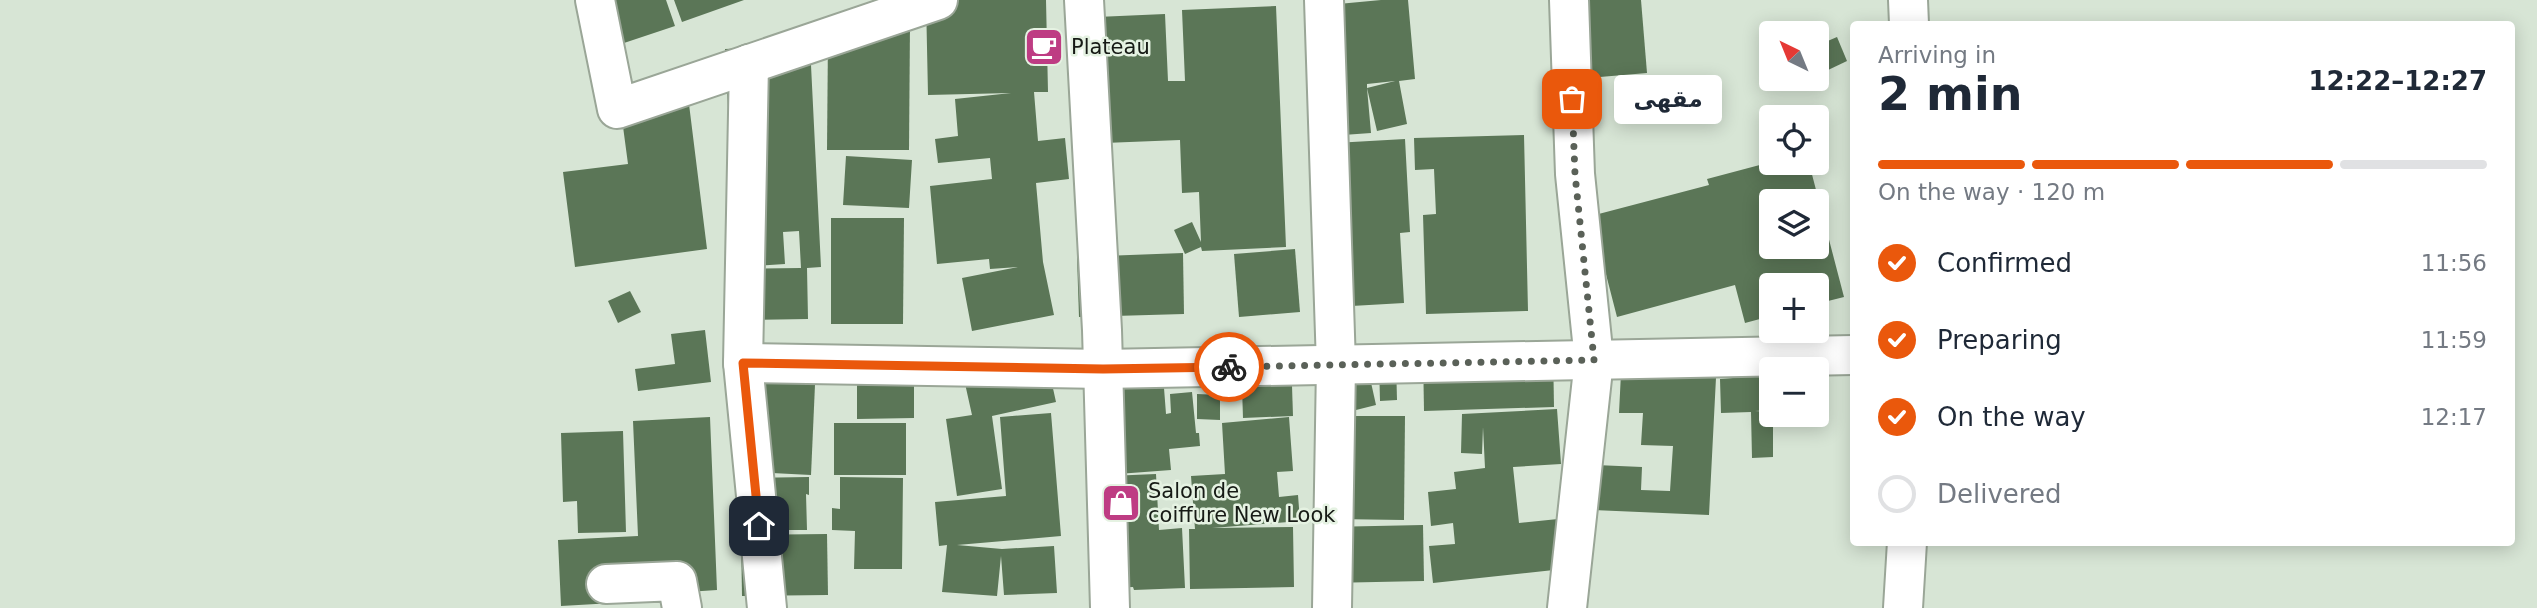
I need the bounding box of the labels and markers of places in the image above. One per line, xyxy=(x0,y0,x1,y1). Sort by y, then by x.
cafe icon: Plateau xyxy=(1023,26,1065,68)
place label: Plateau xyxy=(1071,35,1150,59)
pin xyxy=(1542,69,1602,129)
callout: مقهى xyxy=(1614,74,1722,124)
place label: Salon de coiffure New Look xyxy=(1148,479,1336,527)
shop icon: Salon de coiffure New Look xyxy=(1100,482,1142,524)
pin xyxy=(729,496,789,556)

